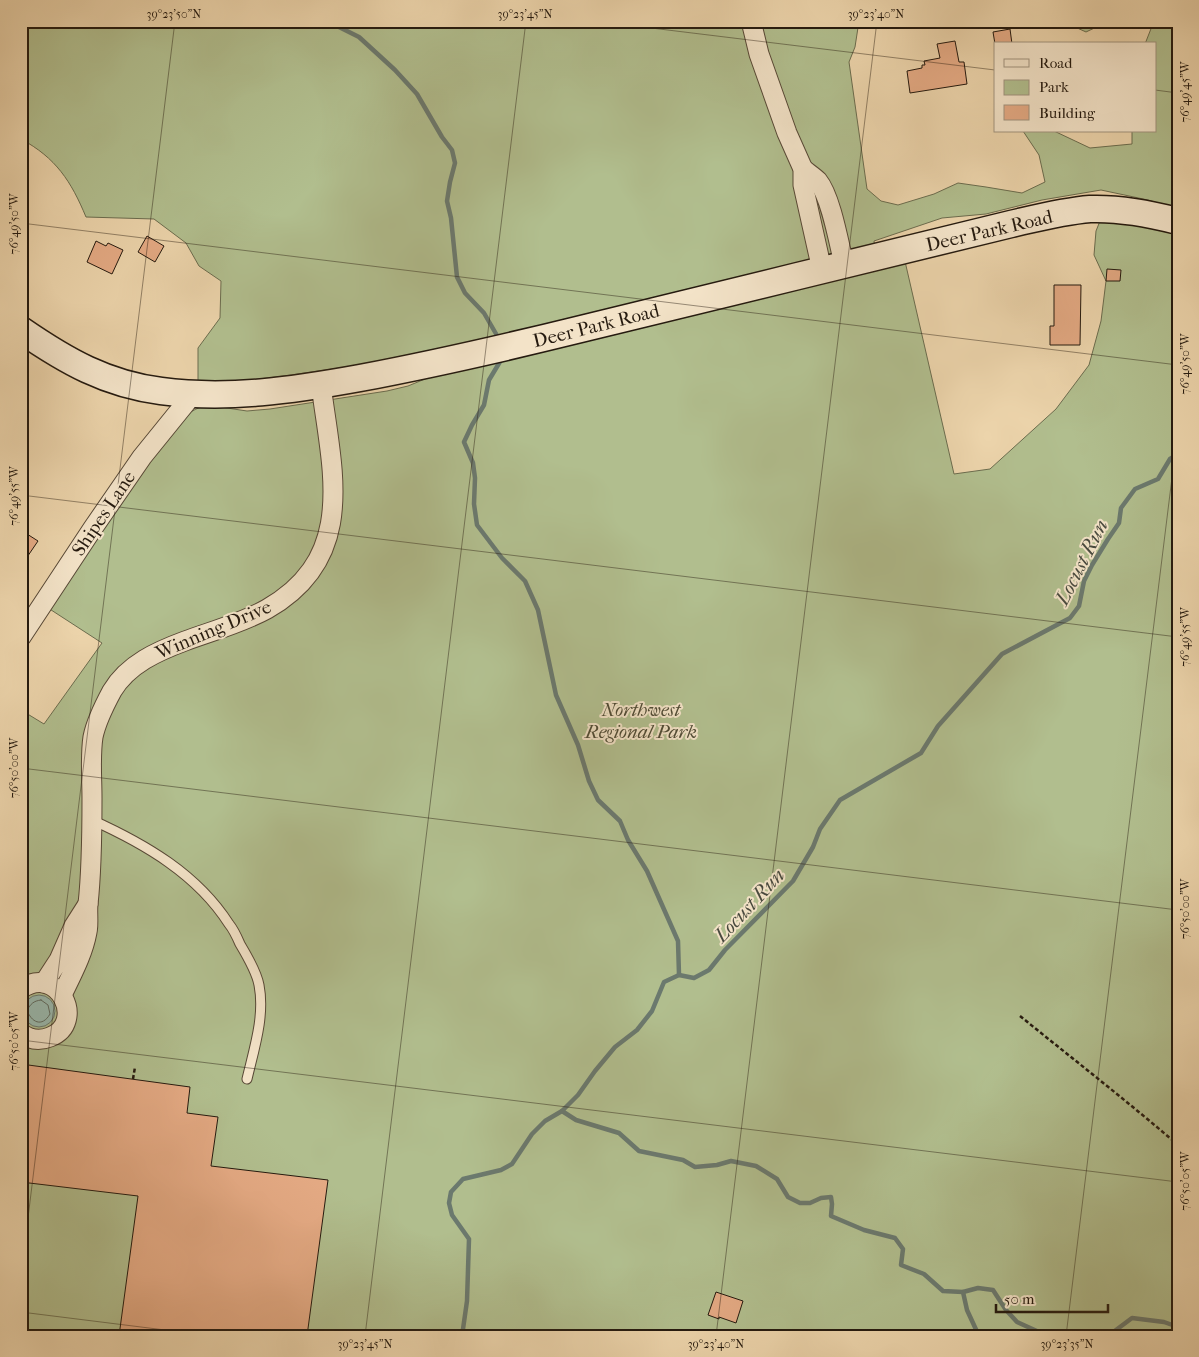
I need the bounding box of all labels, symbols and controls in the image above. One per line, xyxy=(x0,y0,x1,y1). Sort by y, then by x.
text: 39°23'50"N xyxy=(147,7,201,21)
text: 39°23'45"N xyxy=(498,7,552,21)
text: 39°23'40"N xyxy=(848,7,904,21)
legend xyxy=(994,42,1156,132)
text: Road xyxy=(1039,54,1073,72)
text: 76°49'45"W xyxy=(1178,60,1192,123)
text: Park xyxy=(1039,78,1069,96)
text: Building xyxy=(1039,104,1096,122)
text: 76°49'50"W xyxy=(7,192,21,254)
street label: Deer Park Road xyxy=(924,206,1055,256)
street label: Deer Park Road xyxy=(531,299,662,352)
text: 76°49'50"W xyxy=(1178,332,1192,394)
text: 76°49'55"W xyxy=(7,465,21,526)
street label: Shipes Lane xyxy=(67,467,140,560)
water label: Locust Run xyxy=(1049,516,1113,610)
street label: Winning Drive xyxy=(151,596,275,665)
text: 76°49'55"W xyxy=(1178,606,1192,667)
park label: Northwest Regional Park xyxy=(583,699,697,743)
text: 76°50'00"W xyxy=(7,736,21,798)
water label: Locust Run xyxy=(708,864,789,948)
text: 76°50'00"W xyxy=(1178,877,1192,939)
text: 76°50'05"W xyxy=(7,1010,21,1071)
text: 76°50'05"W xyxy=(1178,1150,1192,1211)
scale bar xyxy=(996,1282,1109,1314)
text: 50 m xyxy=(1004,1290,1035,1308)
text: 39°23'45"N xyxy=(338,1337,392,1351)
text: 39°23'40"N xyxy=(688,1337,744,1351)
text: 39°23'35"N xyxy=(1040,1337,1094,1351)

